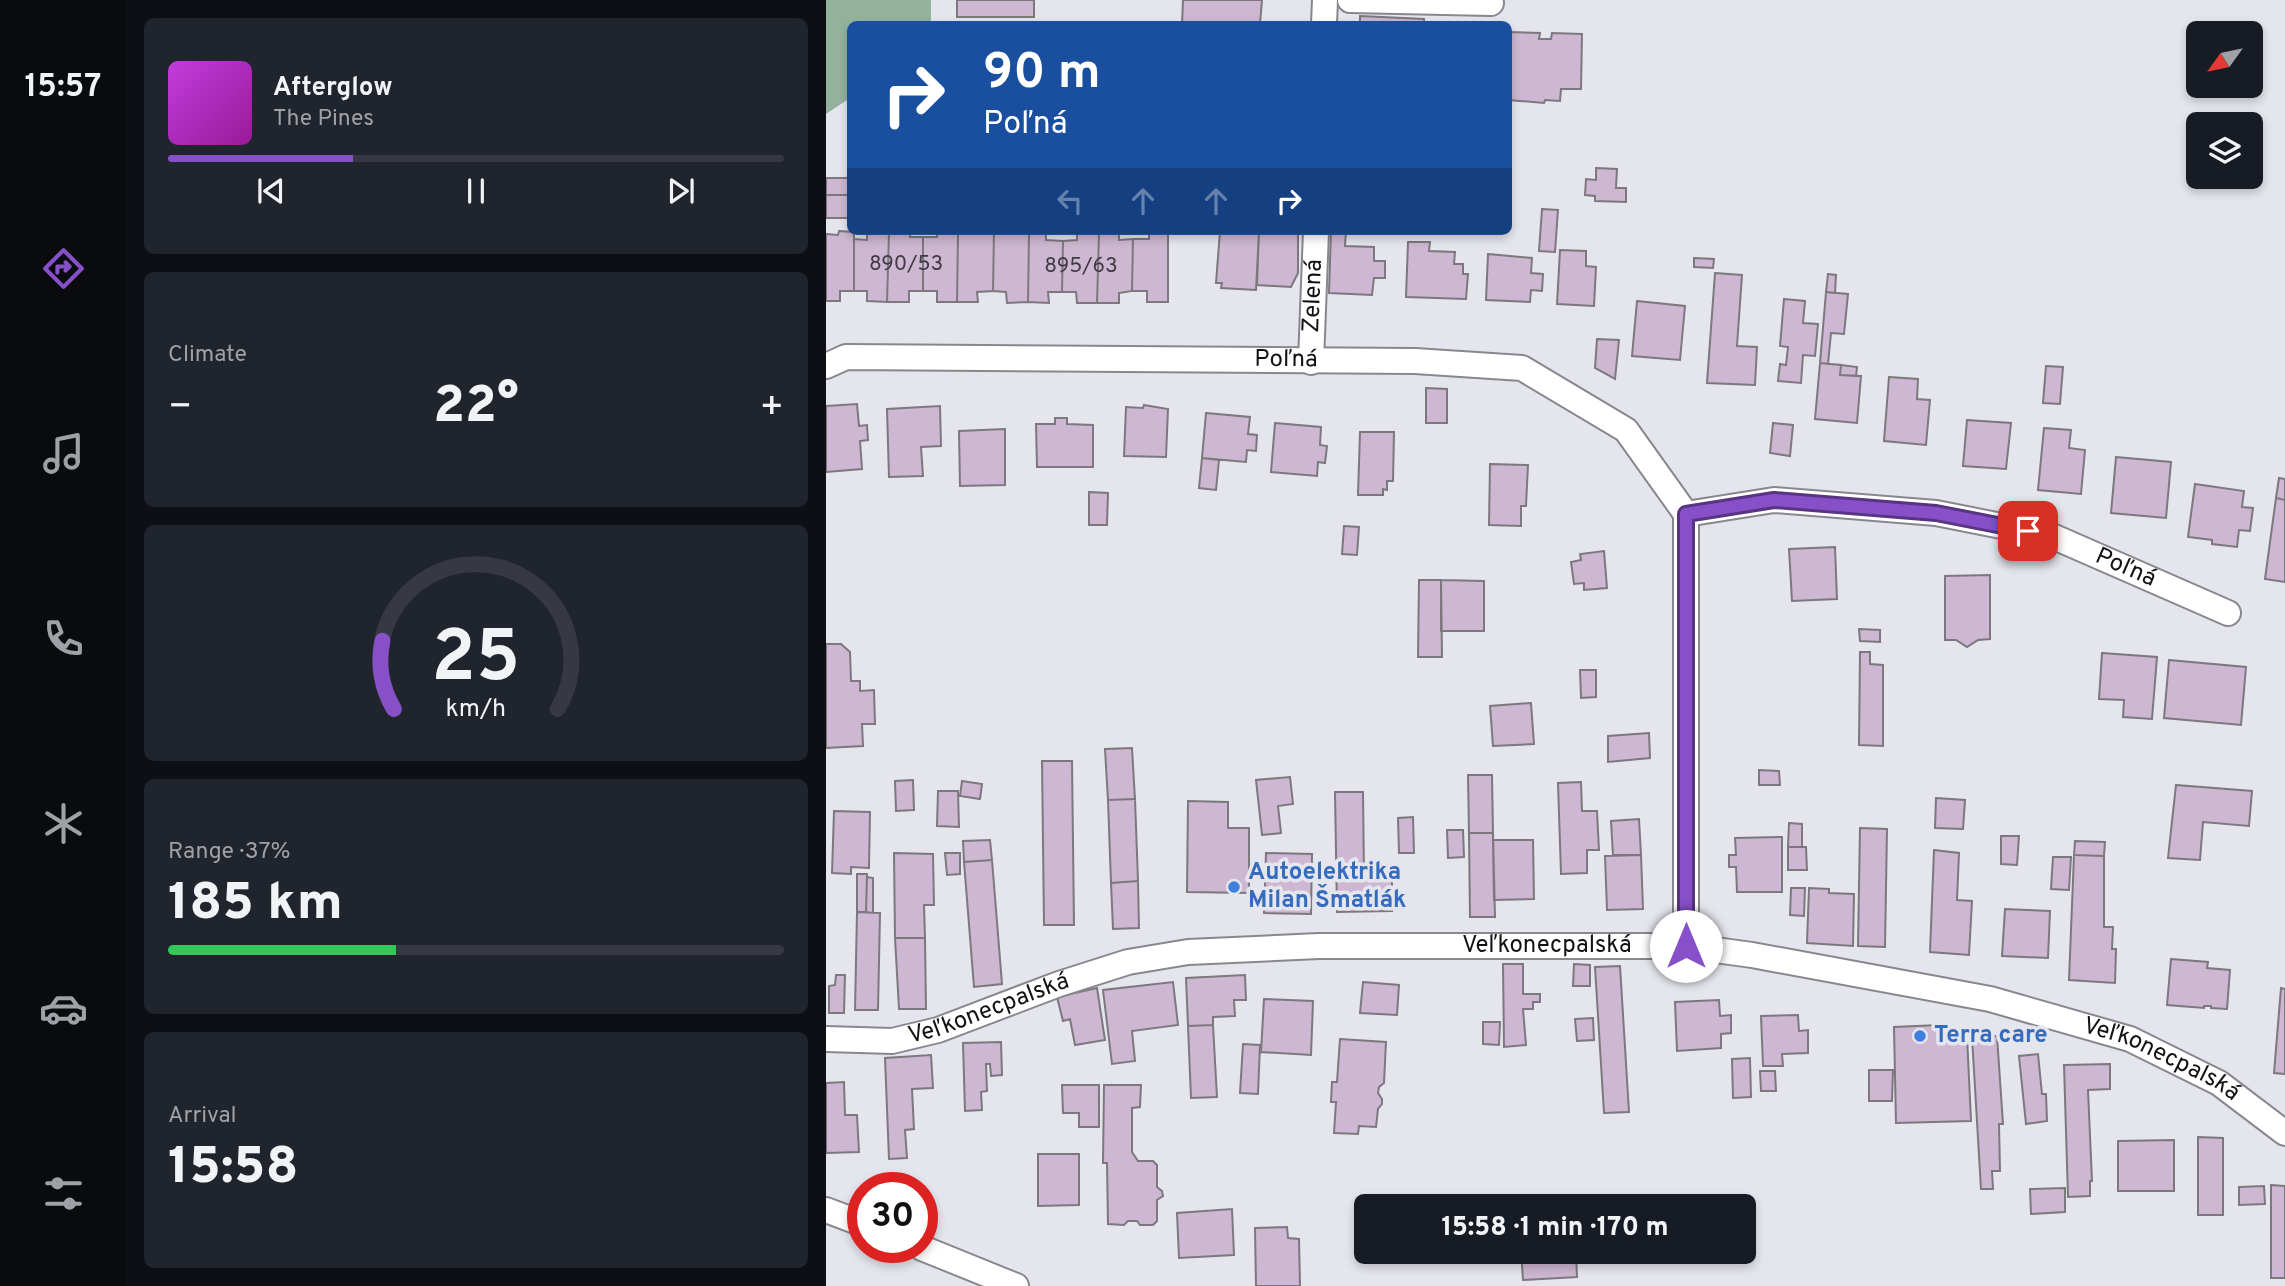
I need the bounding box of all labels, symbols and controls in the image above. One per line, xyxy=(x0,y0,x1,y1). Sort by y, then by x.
north arrow xyxy=(2186,21,2263,98)
map controls xyxy=(2186,21,2263,189)
text: 90 m xyxy=(983,44,1101,106)
icon: right xyxy=(868,49,959,140)
text: 15:57 xyxy=(25,68,101,108)
text: Afterglow xyxy=(273,72,393,105)
text: The Pines xyxy=(273,105,374,134)
text: Poľná xyxy=(983,105,1068,145)
button: layers xyxy=(2186,112,2263,189)
icon: previous xyxy=(252,172,290,210)
icon: pause xyxy=(457,172,495,210)
icon: next xyxy=(662,172,700,210)
icon: left xyxy=(1051,182,1089,220)
icon: ahead xyxy=(1124,182,1162,220)
icon: ahead xyxy=(1197,182,1235,220)
icon: right xyxy=(1270,182,1308,220)
icon: directions xyxy=(39,244,88,293)
house number: 890/53 xyxy=(869,251,943,278)
house number: 895/63 xyxy=(1044,253,1118,280)
street label: Zelená xyxy=(1297,259,1330,333)
text: Climate xyxy=(168,341,247,370)
street label: Poľná xyxy=(1254,345,1318,375)
text: 22° xyxy=(433,375,519,441)
text: − xyxy=(168,384,193,433)
text: + xyxy=(759,384,784,433)
icon: music xyxy=(39,429,88,478)
pin xyxy=(1998,501,2058,561)
icon: arrive xyxy=(2009,512,2047,550)
street label: Poľná xyxy=(2090,542,2160,595)
icon: phone xyxy=(39,614,88,663)
text: 25 xyxy=(432,615,521,707)
text: km/h xyxy=(446,694,506,726)
icon: climate xyxy=(39,799,88,848)
text: Range · 37% xyxy=(168,838,290,867)
place label: Autoelektrika Milan Šmatlák xyxy=(1248,858,1406,916)
text: 185 km xyxy=(168,872,343,938)
marker: Autoelektrika Milan Šmatlák xyxy=(1226,879,1242,895)
position arrow xyxy=(1649,909,1723,983)
street label: Veľkonecpalská xyxy=(1462,931,1632,961)
street label: Veľkonecpalská xyxy=(905,967,1073,1052)
icon: car xyxy=(39,984,88,1033)
street label: Veľkonecpalská xyxy=(2080,1011,2246,1108)
place label: Terra care xyxy=(1934,1021,2048,1051)
marker: Terra care xyxy=(1912,1028,1928,1044)
text: Arrival xyxy=(168,1102,237,1131)
text: 15:58 xyxy=(168,1136,298,1202)
icon: filters xyxy=(39,1169,88,1218)
speed limit sign: 30 xyxy=(847,1172,938,1263)
text: 15:58 · 1 min · 170 m xyxy=(1441,1212,1669,1245)

